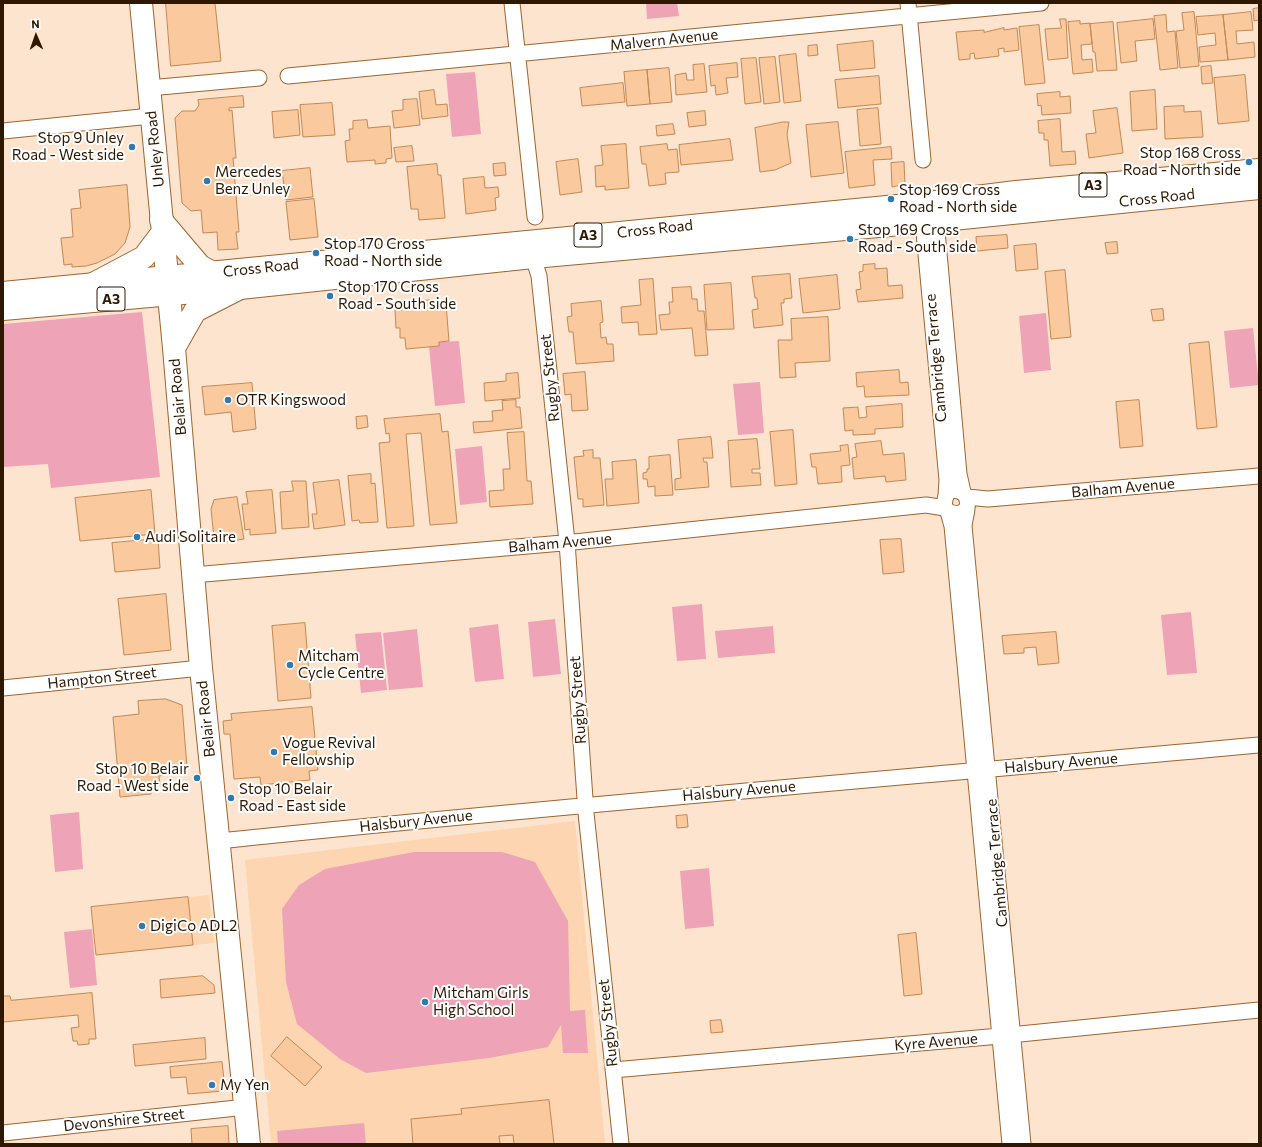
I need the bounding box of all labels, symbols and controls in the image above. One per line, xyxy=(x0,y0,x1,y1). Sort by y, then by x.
north arrow xyxy=(16,16,56,56)
text: N xyxy=(31,17,40,30)
street label: Malvern Avenue xyxy=(609,25,719,55)
street label: Unley Road xyxy=(142,110,168,188)
place label: Stop 9 Unley Road - West side xyxy=(12,129,124,164)
marker: Stop 9 Unley Road - West side xyxy=(127,142,137,152)
place label: Stop 168 Cross Road - North side xyxy=(1123,144,1241,179)
marker: Stop 168 Cross Road - North side xyxy=(1244,157,1254,167)
place label: Mercedes Benz Unley xyxy=(215,163,290,198)
road number: A3 xyxy=(1079,173,1107,197)
marker: Mercedes Benz Unley xyxy=(202,176,212,186)
place label: Stop 169 Cross Road - North side xyxy=(899,181,1017,216)
street label: Cross Road xyxy=(1118,185,1196,211)
marker: Stop 169 Cross Road - North side xyxy=(886,194,896,204)
street label: Cross Road xyxy=(616,216,694,242)
place label: Stop 169 Cross Road - South side xyxy=(858,221,976,256)
road number: A3 xyxy=(574,223,602,247)
marker: Stop 169 Cross Road - South side xyxy=(845,234,855,244)
place label: Stop 170 Cross Road - North side xyxy=(324,235,442,270)
marker: Stop 170 Cross Road - North side xyxy=(311,248,321,258)
street label: Cross Road xyxy=(222,255,300,281)
place label: Stop 170 Cross Road - South side xyxy=(338,278,456,313)
road number: A3 xyxy=(97,287,125,311)
marker: Stop 170 Cross Road - South side xyxy=(325,291,335,301)
street label: Cambridge Terrace xyxy=(921,293,951,423)
street label: Rugby Street xyxy=(536,333,564,423)
street label: Belair Road xyxy=(166,358,190,436)
place label: OTR Kingswood xyxy=(236,391,346,409)
marker: OTR Kingswood xyxy=(223,395,233,405)
street label: Balham Avenue xyxy=(1071,475,1175,501)
place label: Audi Solitaire xyxy=(145,528,236,546)
street label: Balham Avenue xyxy=(508,530,612,556)
marker: Audi Solitaire xyxy=(132,532,142,542)
place label: Mitcham Cycle Centre xyxy=(298,647,384,682)
street label: Rugby Street xyxy=(566,655,590,745)
marker: Mitcham Cycle Centre xyxy=(285,660,295,670)
street label: Hampton Street xyxy=(46,663,158,693)
street label: Belair Road xyxy=(193,680,219,758)
place label: Vogue Revival Fellowship xyxy=(282,734,376,769)
marker: Vogue Revival Fellowship xyxy=(269,747,279,757)
street label: Halsbury Avenue xyxy=(1004,749,1118,777)
place label: Stop 10 Belair Road - West side xyxy=(77,760,189,795)
marker: Stop 10 Belair Road - West side xyxy=(192,773,202,783)
street label: Halsbury Avenue xyxy=(682,777,796,805)
place label: Stop 10 Belair Road - East side xyxy=(239,780,346,815)
marker: Stop 10 Belair Road - East side xyxy=(226,793,236,803)
street label: Cambridge Terrace xyxy=(982,798,1012,928)
street label: Halsbury Avenue xyxy=(359,806,473,836)
place label: DigiCo ADL2 xyxy=(150,917,237,935)
marker: DigiCo ADL2 xyxy=(137,921,147,931)
street label: Rugby Street xyxy=(594,978,622,1068)
place label: Mitcham Girls High School xyxy=(433,984,529,1019)
marker: Mitcham Girls High School xyxy=(420,997,430,1007)
street label: Kyre Avenue xyxy=(893,1029,979,1055)
place label: My Yen xyxy=(220,1076,269,1094)
marker: My Yen xyxy=(207,1080,217,1090)
street label: Devonshire Street xyxy=(62,1105,186,1135)

